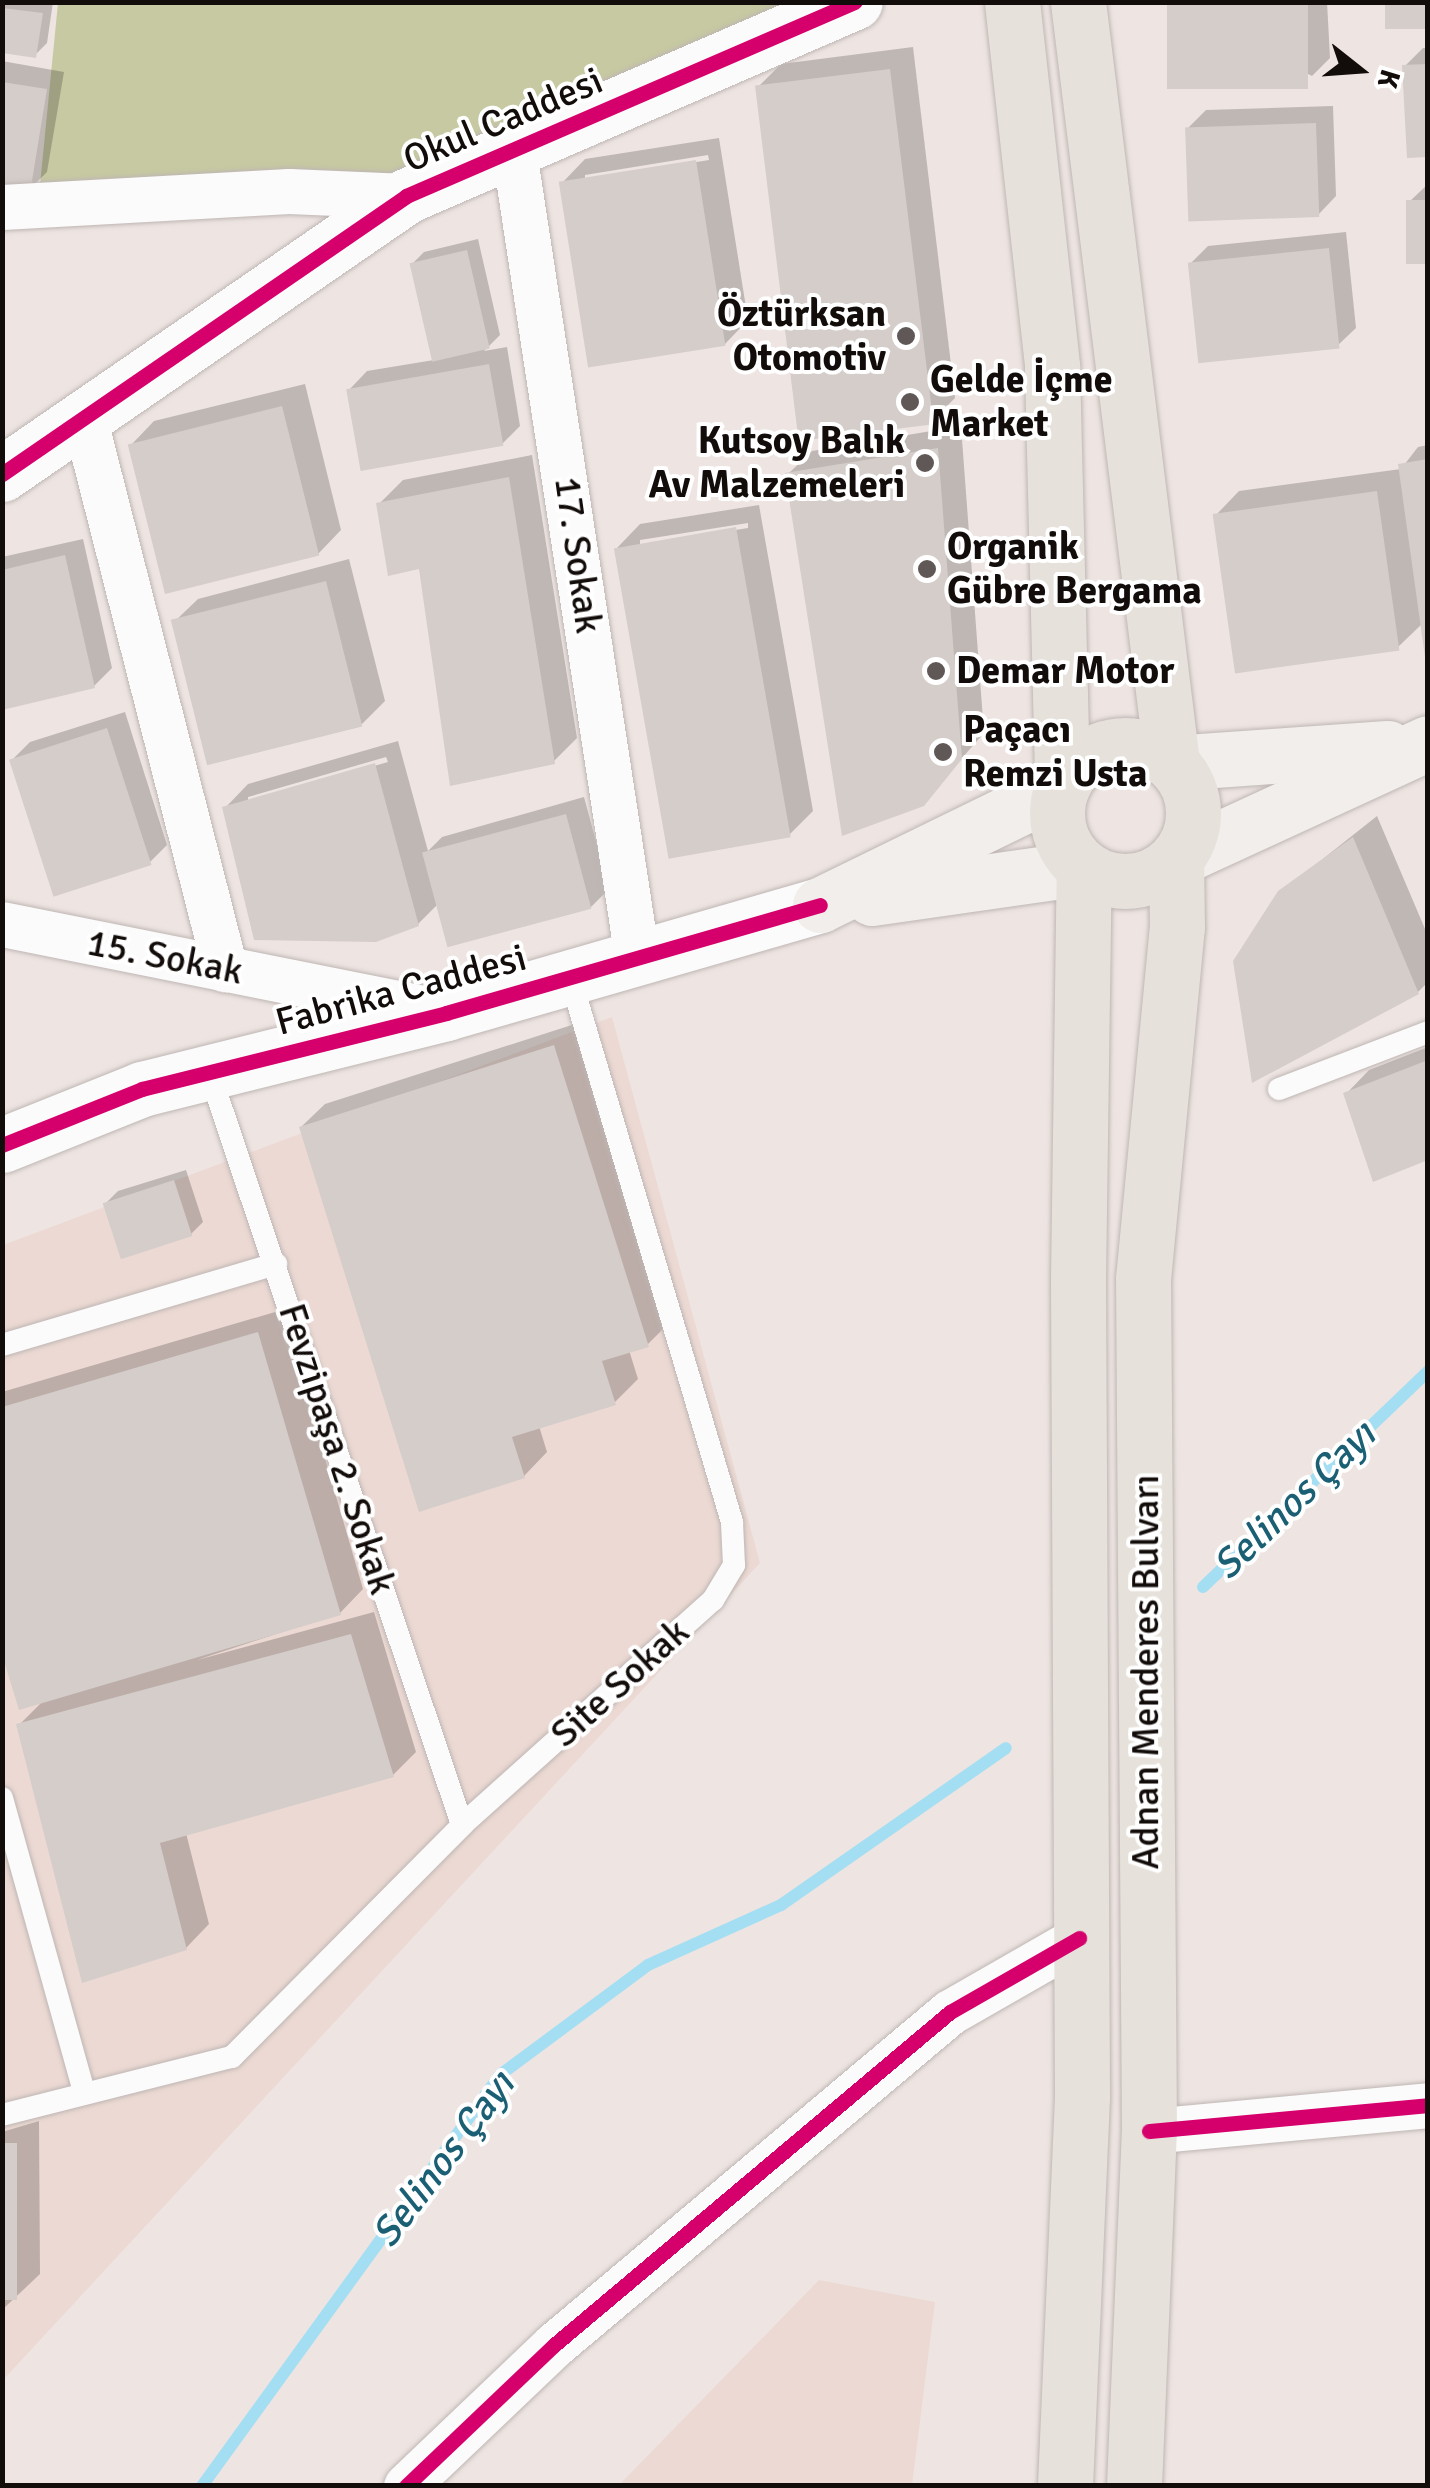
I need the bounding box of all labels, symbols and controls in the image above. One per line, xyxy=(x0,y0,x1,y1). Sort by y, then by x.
north arrow xyxy=(1310,20,1410,120)
street label: Okul Caddesi xyxy=(397,58,609,182)
text: K xyxy=(1370,65,1407,92)
place label: Öztürksan Otomotiv xyxy=(717,291,886,380)
marker: Öztürksan Otomotiv xyxy=(895,325,917,347)
place label: Gelde İçme Market xyxy=(930,357,1113,446)
marker: Gelde İçme Market xyxy=(899,391,921,413)
place label: Kutsoy Balık Av Malzemeleri xyxy=(648,418,905,508)
marker: Kutsoy Balık Av Malzemeleri xyxy=(914,452,936,474)
street label: 17. Sokak xyxy=(544,474,612,636)
place label: Organik Gübre Bergama xyxy=(947,524,1202,614)
marker: Organik Gübre Bergama xyxy=(916,558,938,580)
place label: Demar Motor xyxy=(956,648,1174,694)
marker: Demar Motor xyxy=(925,660,947,682)
place label: Paçacı Remzi Usta xyxy=(963,707,1147,796)
marker: Paçacı Remzi Usta xyxy=(932,741,954,763)
street label: 15. Sokak xyxy=(83,920,247,994)
street label: Fabrika Caddesi xyxy=(271,935,531,1045)
street label: Fevzipaşa 2. Sokak xyxy=(269,1298,405,1600)
water label: Selinos Çayı xyxy=(1203,1411,1385,1589)
street label: Adnan Menderes Bulvarı xyxy=(1123,1474,1169,1870)
street label: Site Sokak xyxy=(542,1609,698,1757)
water label: Selinos Çayı xyxy=(362,2062,524,2256)

